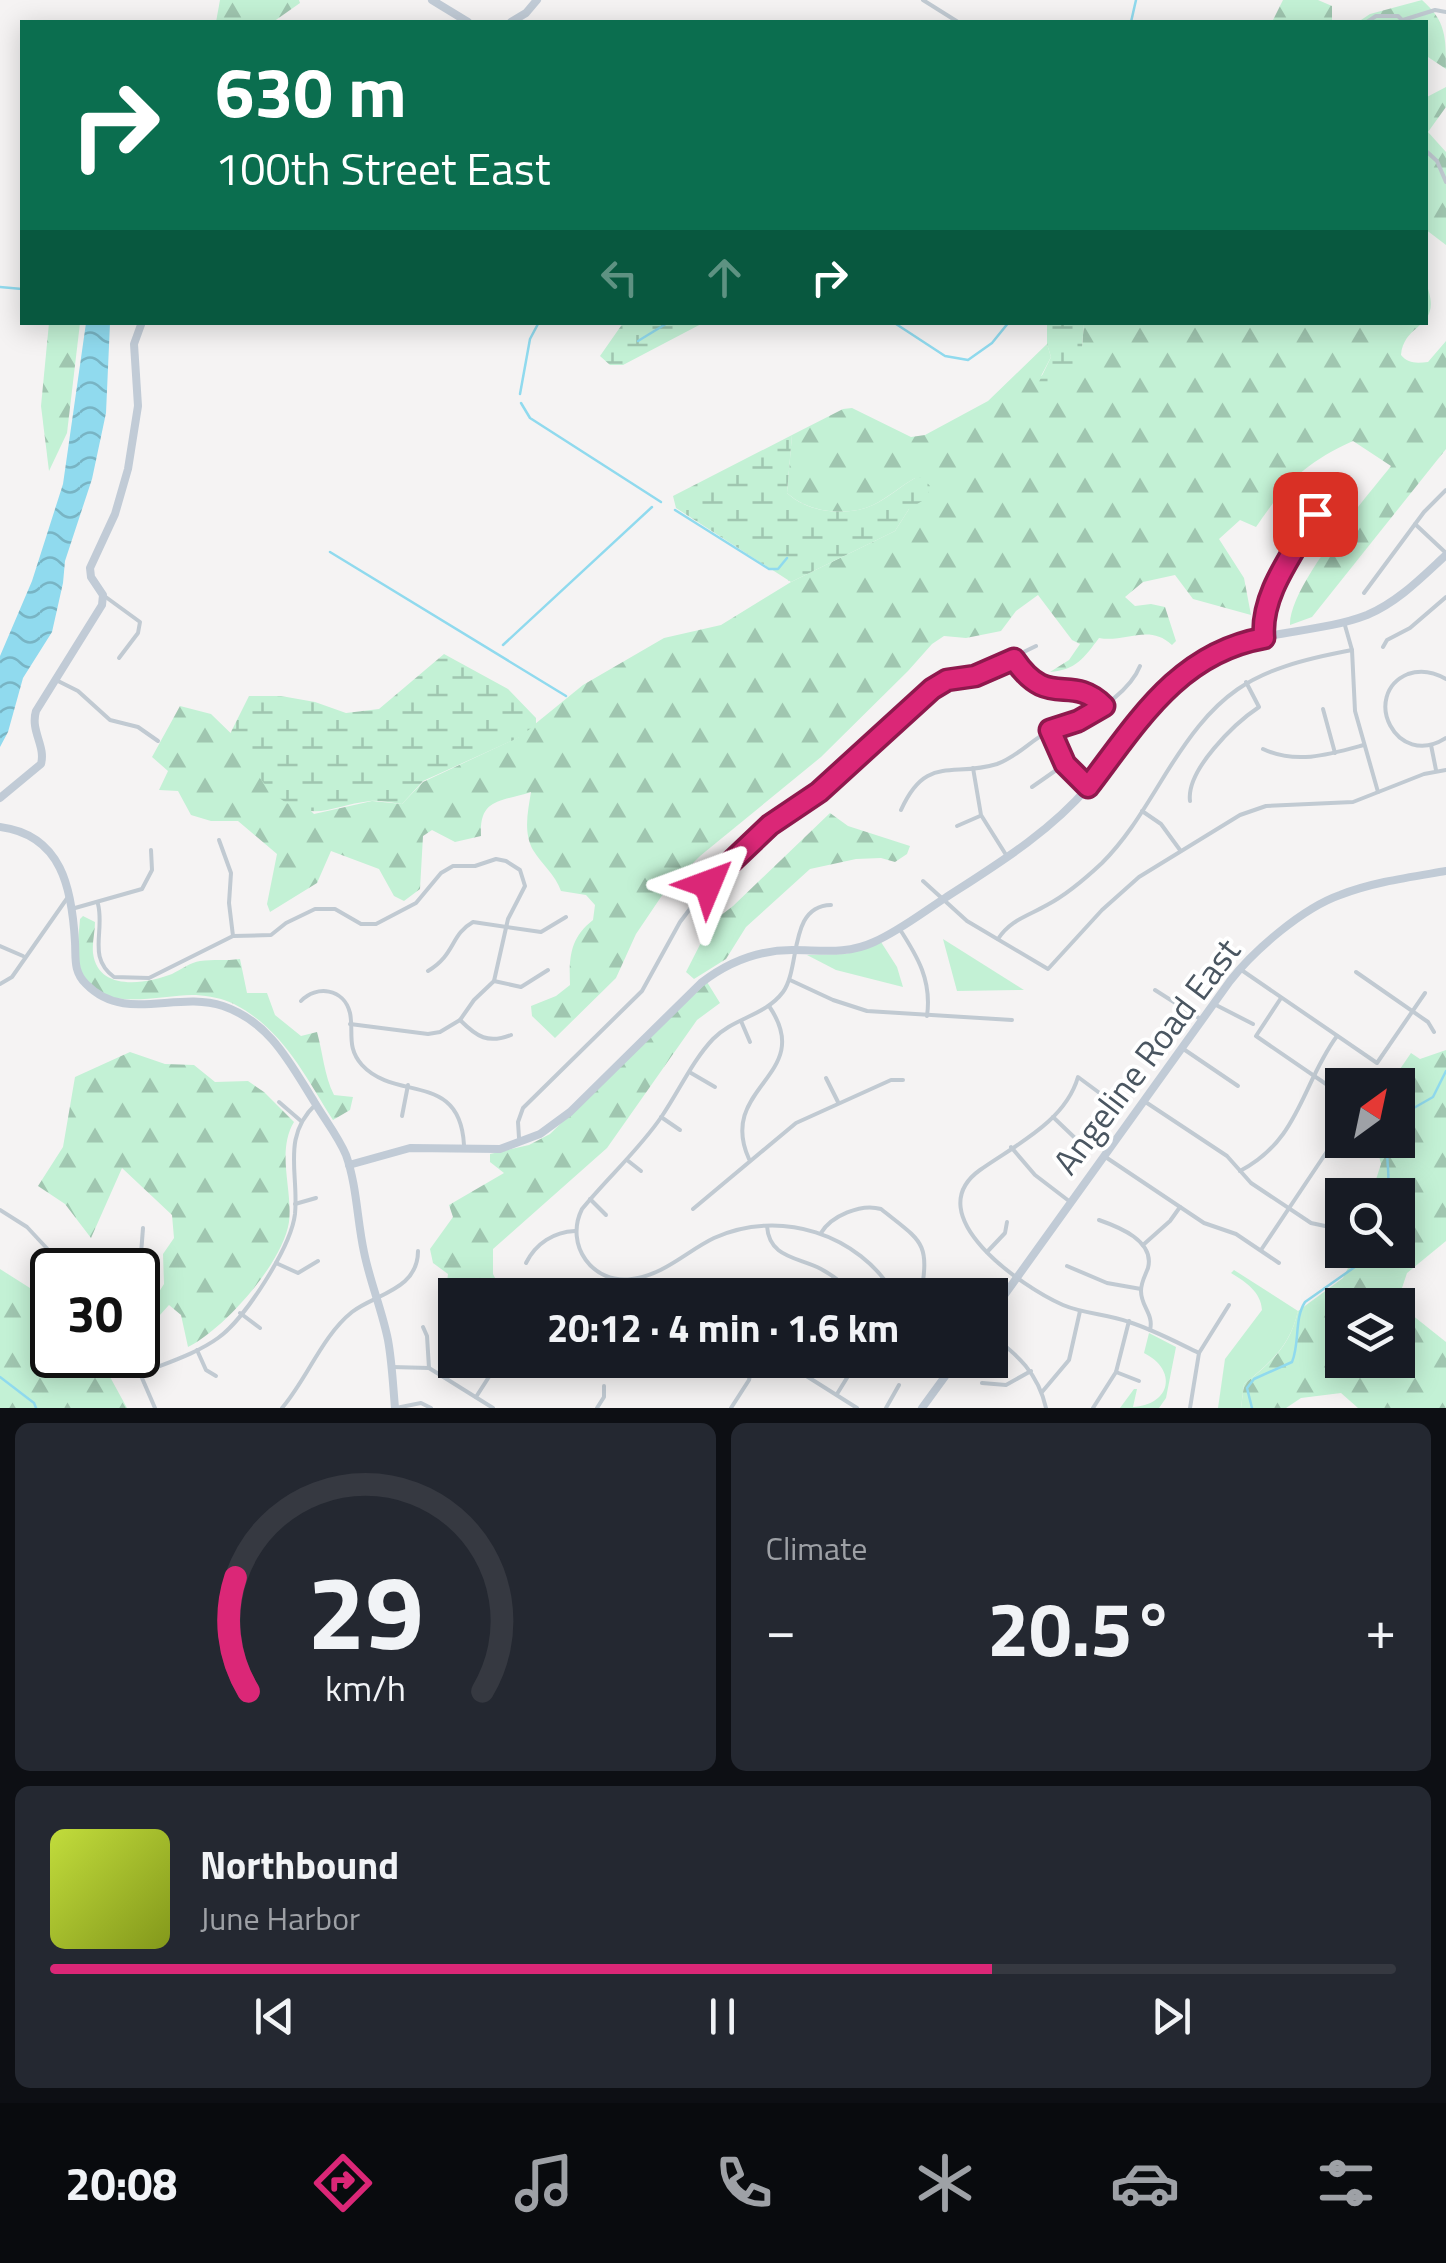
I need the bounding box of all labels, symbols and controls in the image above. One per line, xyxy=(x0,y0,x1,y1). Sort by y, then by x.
text: 630 m xyxy=(215,38,407,144)
icon: right xyxy=(50,60,180,190)
text: 100th Street East xyxy=(215,134,551,202)
icon: left xyxy=(592,250,647,305)
icon: ahead xyxy=(697,250,752,305)
icon: right xyxy=(802,250,857,305)
pin xyxy=(1273,472,1358,557)
icon: arrive xyxy=(1288,487,1343,542)
position arrow xyxy=(656,832,760,936)
street label: Angeline Road East xyxy=(1039,926,1253,1186)
north arrow xyxy=(1325,1068,1415,1158)
map controls xyxy=(1325,1068,1415,1378)
button: search xyxy=(1325,1178,1415,1268)
speed limit sign: 30 xyxy=(30,1248,160,1378)
button: layers xyxy=(1325,1288,1415,1378)
text: 20:12 · 4 min · 1.6 km xyxy=(547,1299,899,1357)
text: Climate xyxy=(766,1524,867,1572)
text: 29 xyxy=(307,1531,423,1689)
text: 20.5° xyxy=(987,1571,1174,1685)
text: − xyxy=(766,1587,796,1670)
text: + xyxy=(1365,1587,1396,1670)
text: km/h xyxy=(325,1660,406,1715)
text: Northbound xyxy=(200,1836,399,1894)
text: June Harbor xyxy=(200,1894,360,1942)
icon: previous xyxy=(247,1989,302,2044)
icon: pause xyxy=(695,1989,750,2044)
icon: next xyxy=(1144,1989,1199,2044)
icon: directions xyxy=(308,2148,378,2218)
icon: music xyxy=(509,2148,579,2218)
icon: phone xyxy=(709,2148,779,2218)
icon: climate xyxy=(910,2148,980,2218)
icon: car xyxy=(1110,2148,1180,2218)
icon: filters xyxy=(1311,2148,1381,2218)
text: 20:08 xyxy=(65,2149,178,2217)

